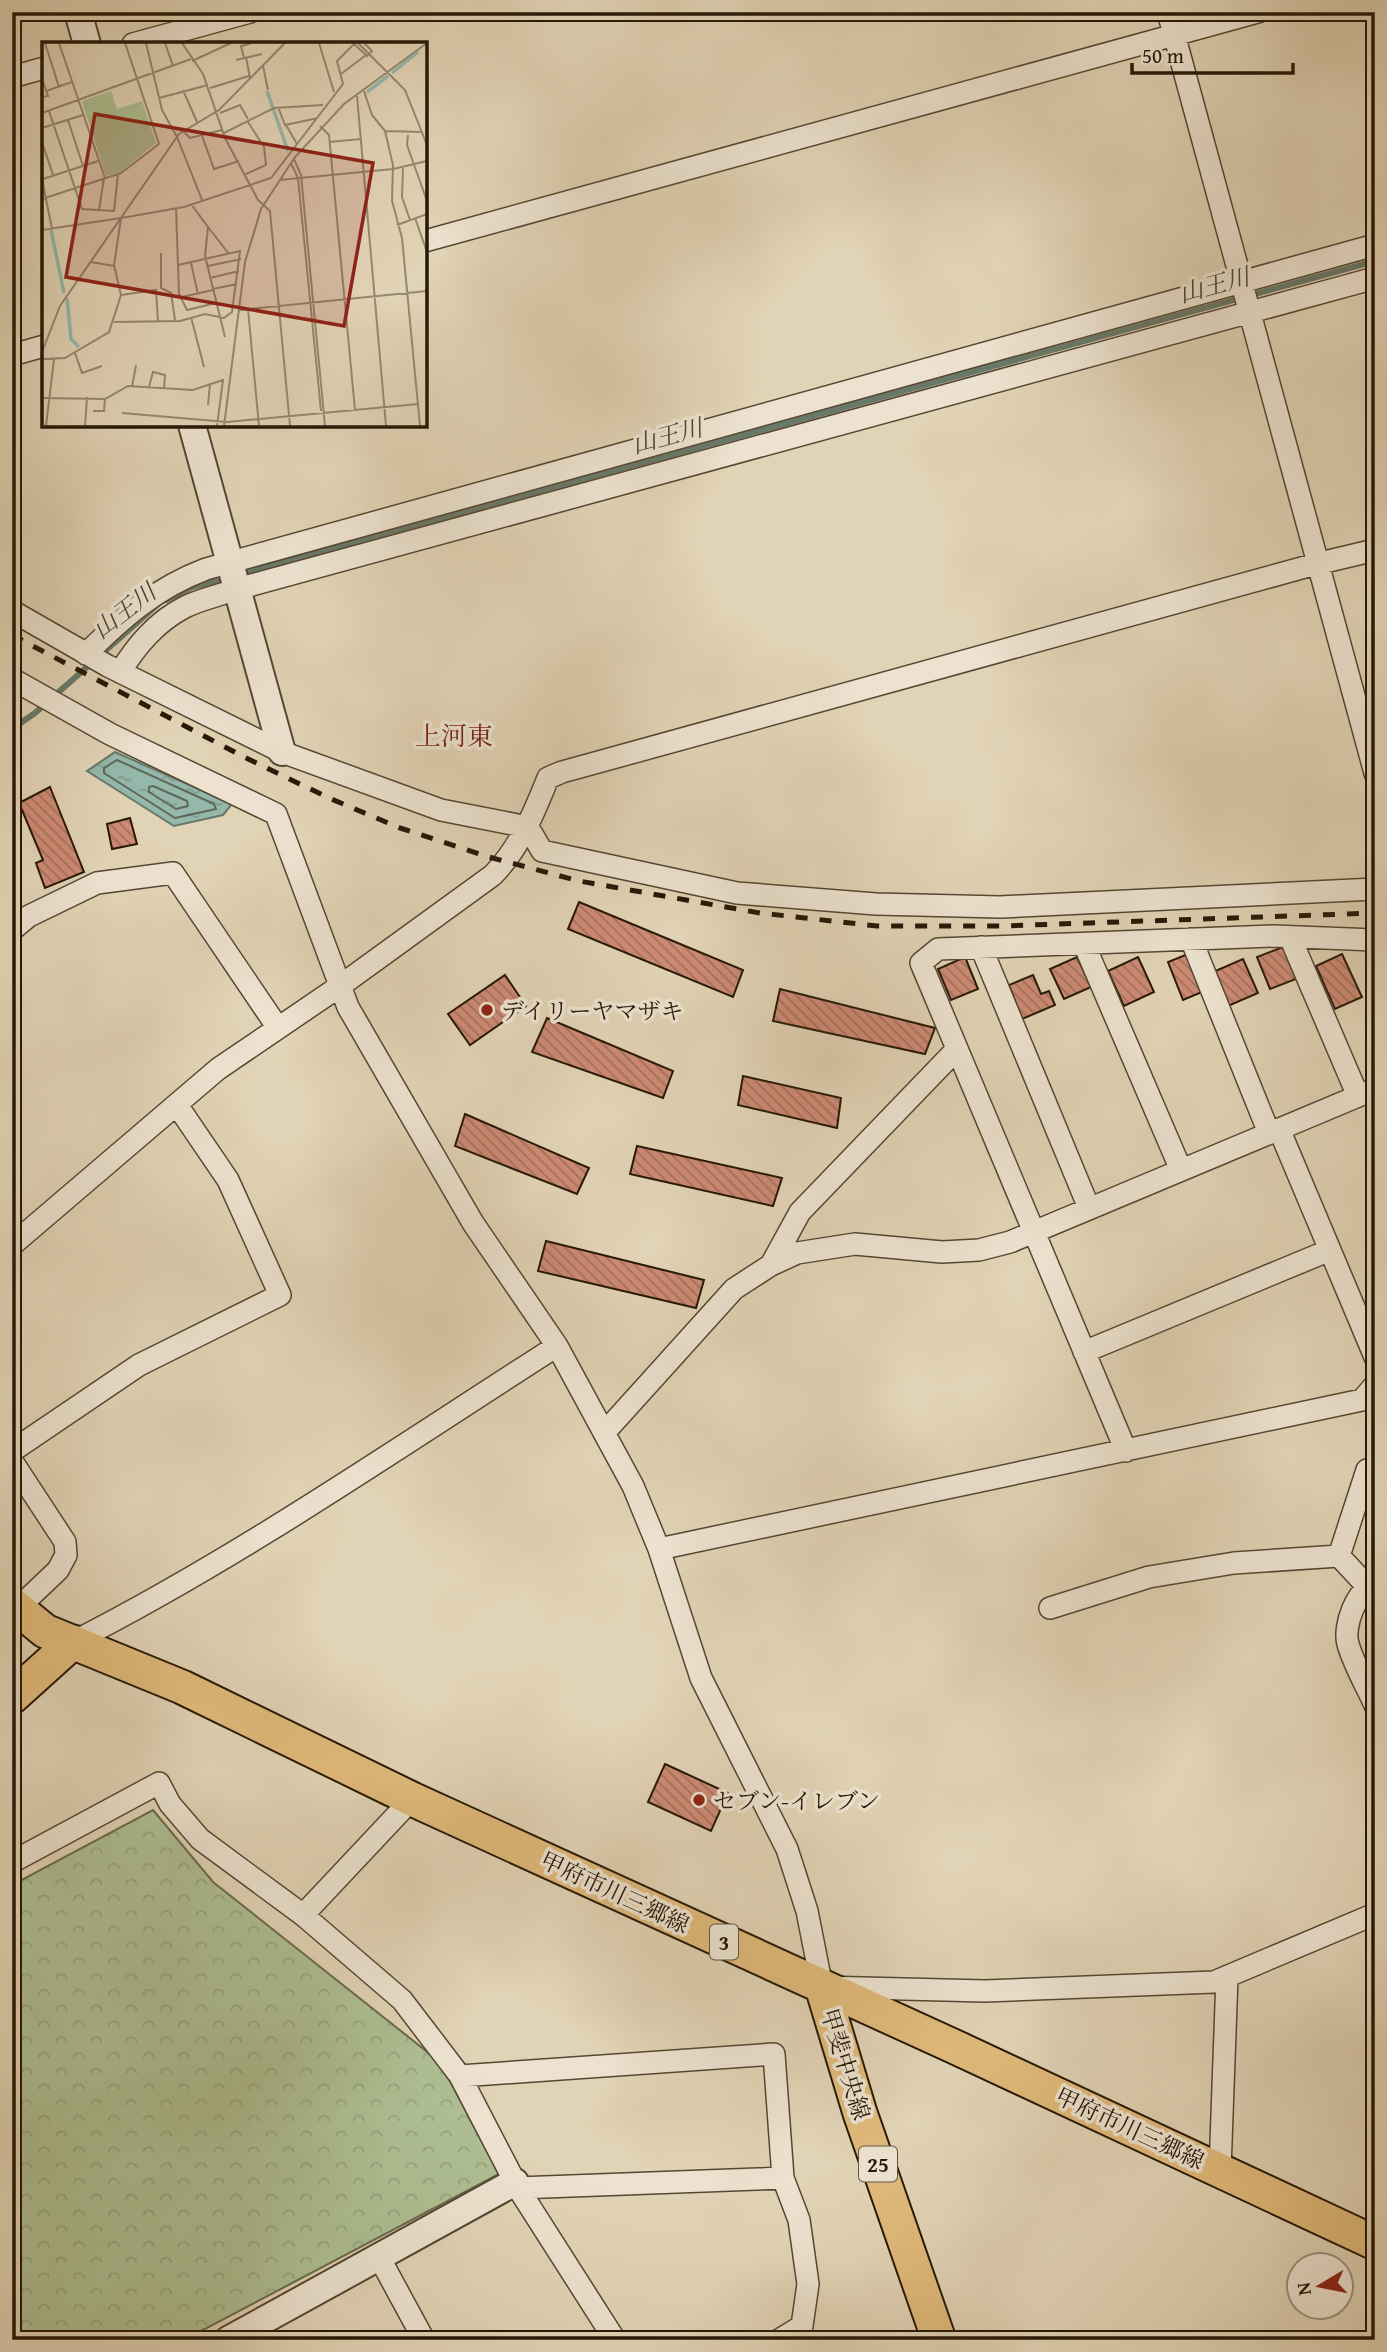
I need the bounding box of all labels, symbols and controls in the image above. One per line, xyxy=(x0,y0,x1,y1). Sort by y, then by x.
scale bar xyxy=(1132,32,1292,76)
text: 50 m xyxy=(1142,40,1184,71)
inset map xyxy=(42,42,427,427)
water label: 山王川 xyxy=(1175,258,1256,311)
water label: 山王川 xyxy=(628,409,709,462)
water label: 山王川 xyxy=(85,573,166,647)
district label: 上河東 xyxy=(415,716,493,755)
place label: デイリーヤマザキ xyxy=(501,994,683,1027)
marker: デイリーヤマザキ xyxy=(479,1002,495,1018)
place label: セブン-イレブン xyxy=(713,1784,880,1817)
marker: セブン-イレブン xyxy=(691,1792,707,1808)
street label: 甲府市川三郷線 xyxy=(535,1843,695,1941)
road number: 3 xyxy=(710,1924,738,1960)
street label: 甲斐中央線 xyxy=(813,2004,879,2124)
street label: 甲府市川三郷線 xyxy=(1050,2079,1210,2177)
road number: 25 xyxy=(859,2146,897,2182)
north arrow xyxy=(1286,2250,1356,2320)
text: N xyxy=(1288,2280,1318,2298)

